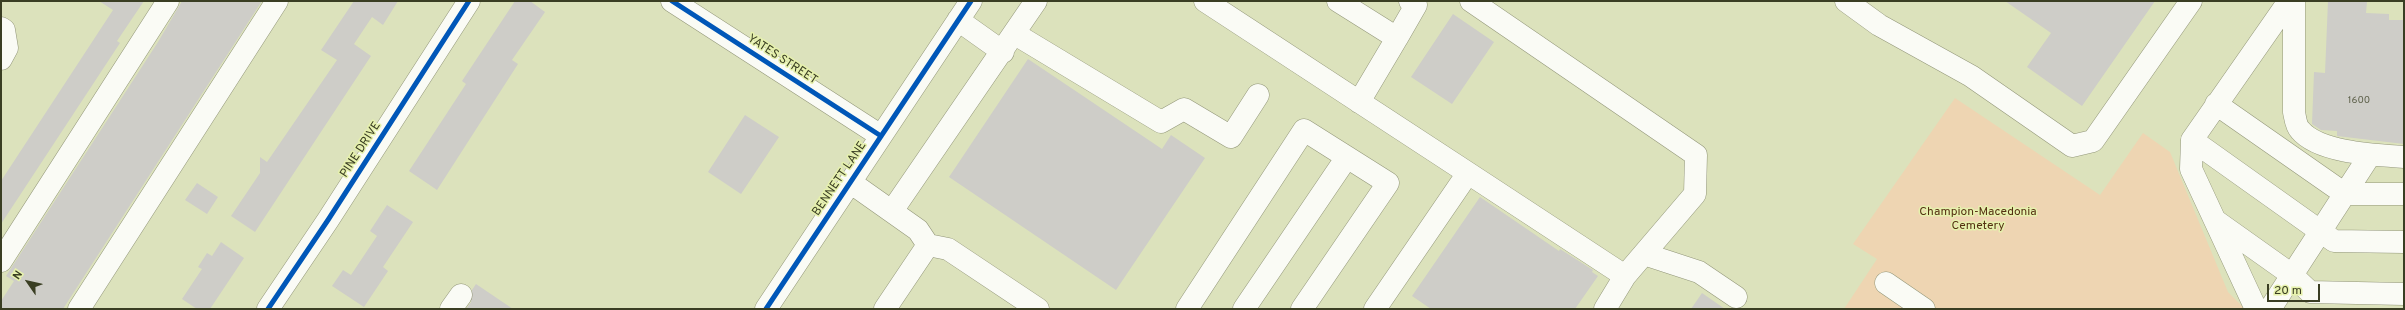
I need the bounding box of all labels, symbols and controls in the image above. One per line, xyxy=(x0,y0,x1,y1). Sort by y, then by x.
street label: YATES STREET xyxy=(744,32,820,88)
house number: 1600 xyxy=(2348,95,2370,107)
street label: PINE DRIVE xyxy=(338,119,384,181)
street label: BENNETT LANE xyxy=(810,139,870,219)
park label: Champion-Macedonia Cemetery xyxy=(1919,206,2037,234)
north arrow xyxy=(8,262,48,302)
text: N xyxy=(10,268,26,282)
scale bar xyxy=(2269,276,2322,302)
text: 20 m xyxy=(2274,283,2302,299)

